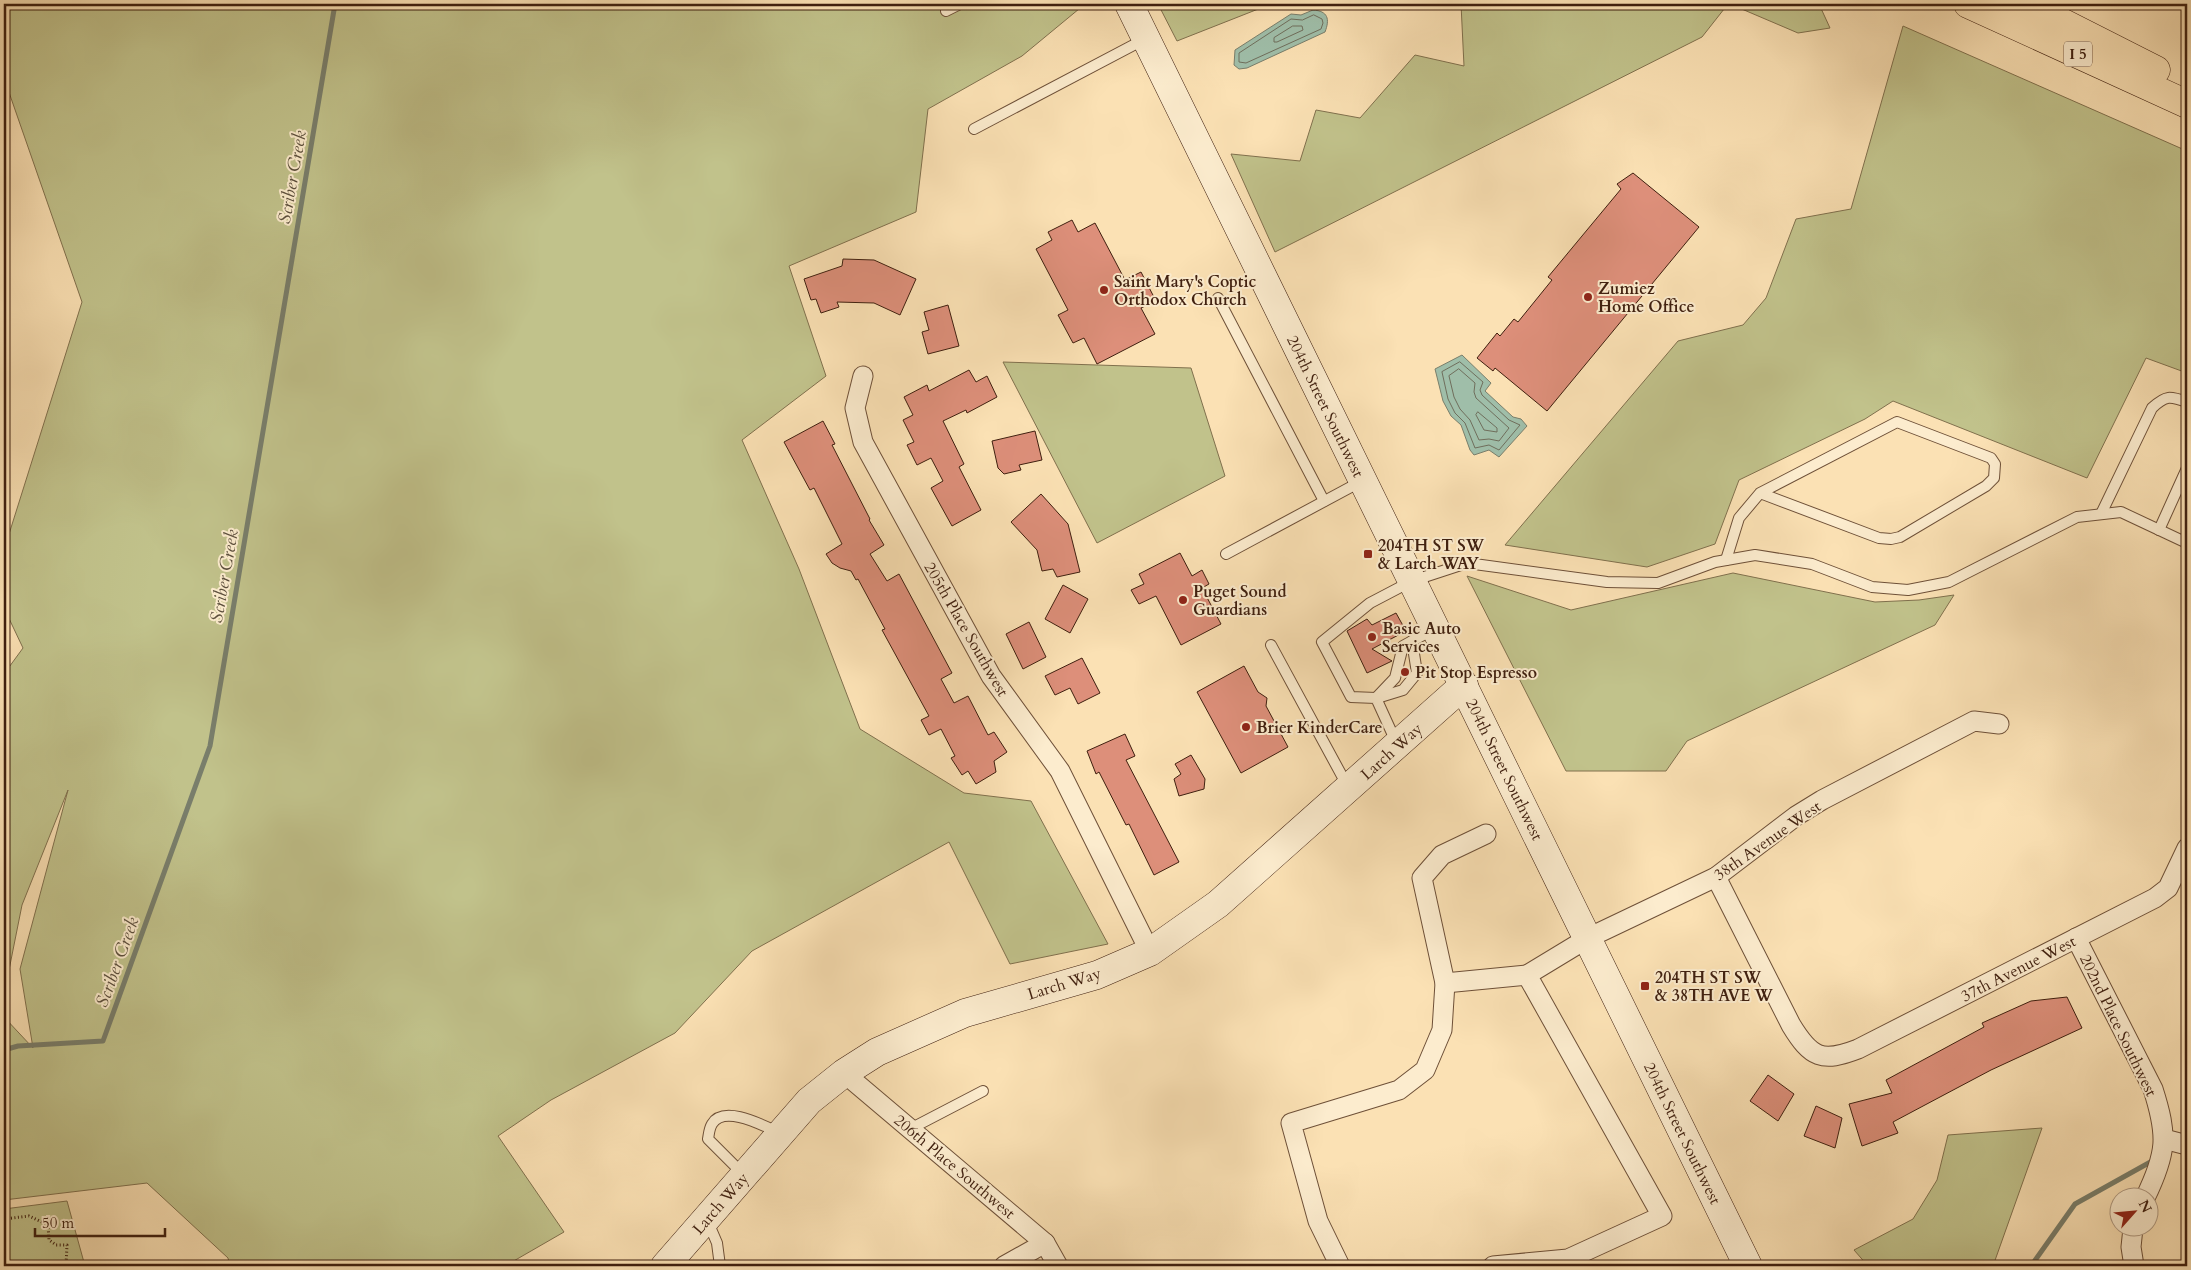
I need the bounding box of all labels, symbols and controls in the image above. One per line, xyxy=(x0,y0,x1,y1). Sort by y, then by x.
road number: I 5 xyxy=(2064,42,2092,66)
water label: Scriber Creek xyxy=(272,128,313,226)
place label: Saint Mary's Coptic Orthodox Church xyxy=(1114,271,1257,311)
place label: Zumiez Home Office xyxy=(1598,278,1694,318)
marker: Saint Mary's Coptic Orthodox Church xyxy=(1098,284,1110,296)
marker: Zumiez Home Office xyxy=(1582,291,1594,303)
street label: 204th Street Southwest xyxy=(1281,332,1369,481)
water label: Scriber Creek xyxy=(204,527,245,625)
place label: 204TH ST SW & Larch WAY xyxy=(1378,535,1485,575)
marker: 204TH ST SW & Larch WAY xyxy=(1362,548,1374,560)
street label: 205th Place Southwest xyxy=(919,558,1014,701)
place label: Puget Sound Guardians xyxy=(1193,581,1287,621)
marker: Puget Sound Guardians xyxy=(1177,594,1189,606)
place label: Basic Auto Services xyxy=(1382,618,1461,658)
marker: Basic Auto Services xyxy=(1366,631,1378,643)
place label: Pit Stop Espresso xyxy=(1415,662,1537,684)
marker: Pit Stop Espresso xyxy=(1399,666,1411,678)
street label: 204th Street Southwest xyxy=(1460,695,1548,844)
place label: Brier KinderCare xyxy=(1256,717,1383,739)
street label: Larch Way xyxy=(1356,718,1428,785)
marker: Brier KinderCare xyxy=(1240,721,1252,733)
street label: 38th Avenue West xyxy=(1710,796,1826,886)
water label: Scriber Creek xyxy=(90,914,145,1011)
street label: 37th Avenue West xyxy=(1957,930,2080,1007)
street label: 202nd Place Southwest xyxy=(2074,951,2162,1100)
street label: Larch Way xyxy=(1025,962,1104,1006)
place label: 204TH ST SW & 38TH AVE W xyxy=(1655,967,1774,1007)
marker: 204TH ST SW & 38TH AVE W xyxy=(1639,980,1651,992)
street label: 204th Street Southwest xyxy=(1638,1059,1726,1208)
street label: 206th Place Southwest xyxy=(889,1110,1020,1224)
street label: Larch Way xyxy=(688,1167,754,1239)
north arrow xyxy=(2108,1188,2158,1238)
text: N xyxy=(2134,1197,2156,1216)
scale bar xyxy=(35,1205,165,1237)
text: 50 m xyxy=(42,1213,74,1233)

